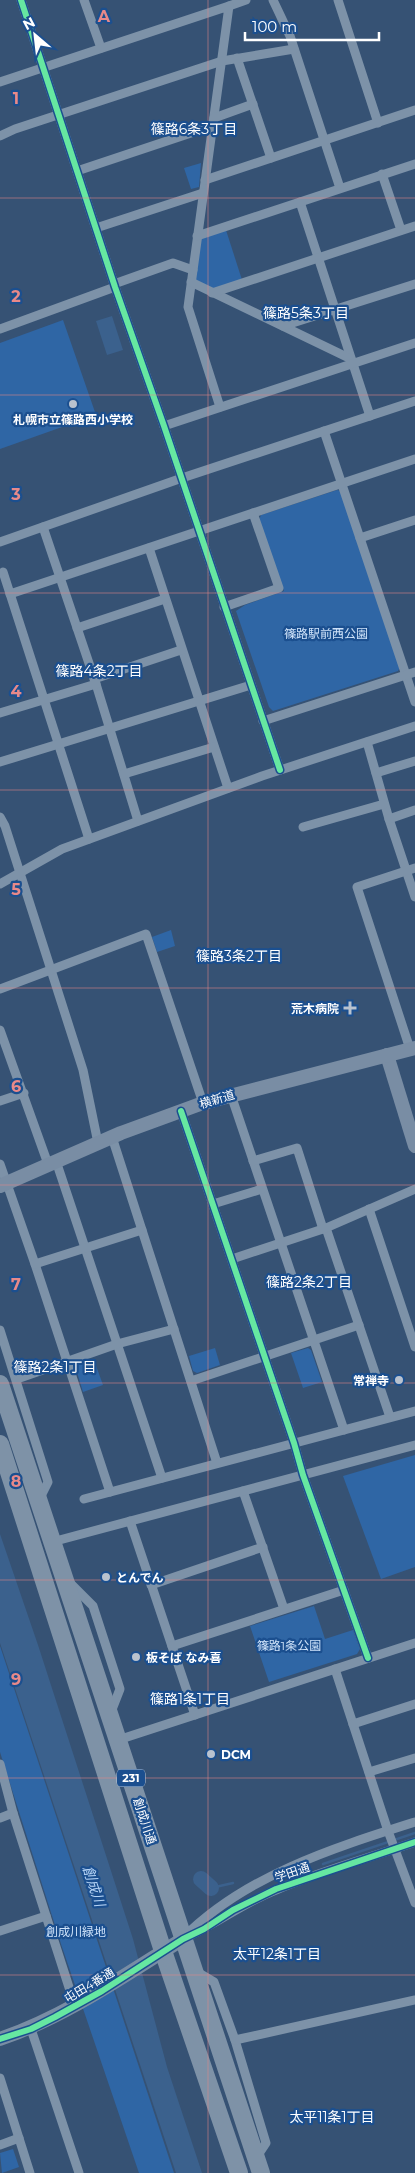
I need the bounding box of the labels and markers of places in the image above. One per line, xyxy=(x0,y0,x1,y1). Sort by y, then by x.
marker: 札幌市立篠路西小学校 xyxy=(67,398,79,410)
place label: 札幌市立篠路西小学校 xyxy=(13,412,133,427)
place label: 荒木病院 xyxy=(291,1001,339,1016)
marker: 荒木病院 xyxy=(343,1001,357,1015)
place label: 常禅寺 xyxy=(353,1373,389,1388)
marker: 常禅寺 xyxy=(393,1374,405,1386)
place label: とんでん xyxy=(116,1570,163,1585)
marker: とんでん xyxy=(100,1571,112,1583)
place label: 板そば なみ喜 xyxy=(146,1650,221,1665)
marker: 板そば なみ喜 xyxy=(130,1651,142,1663)
place label: DCM xyxy=(221,1747,251,1762)
marker: DCM xyxy=(205,1748,217,1760)

